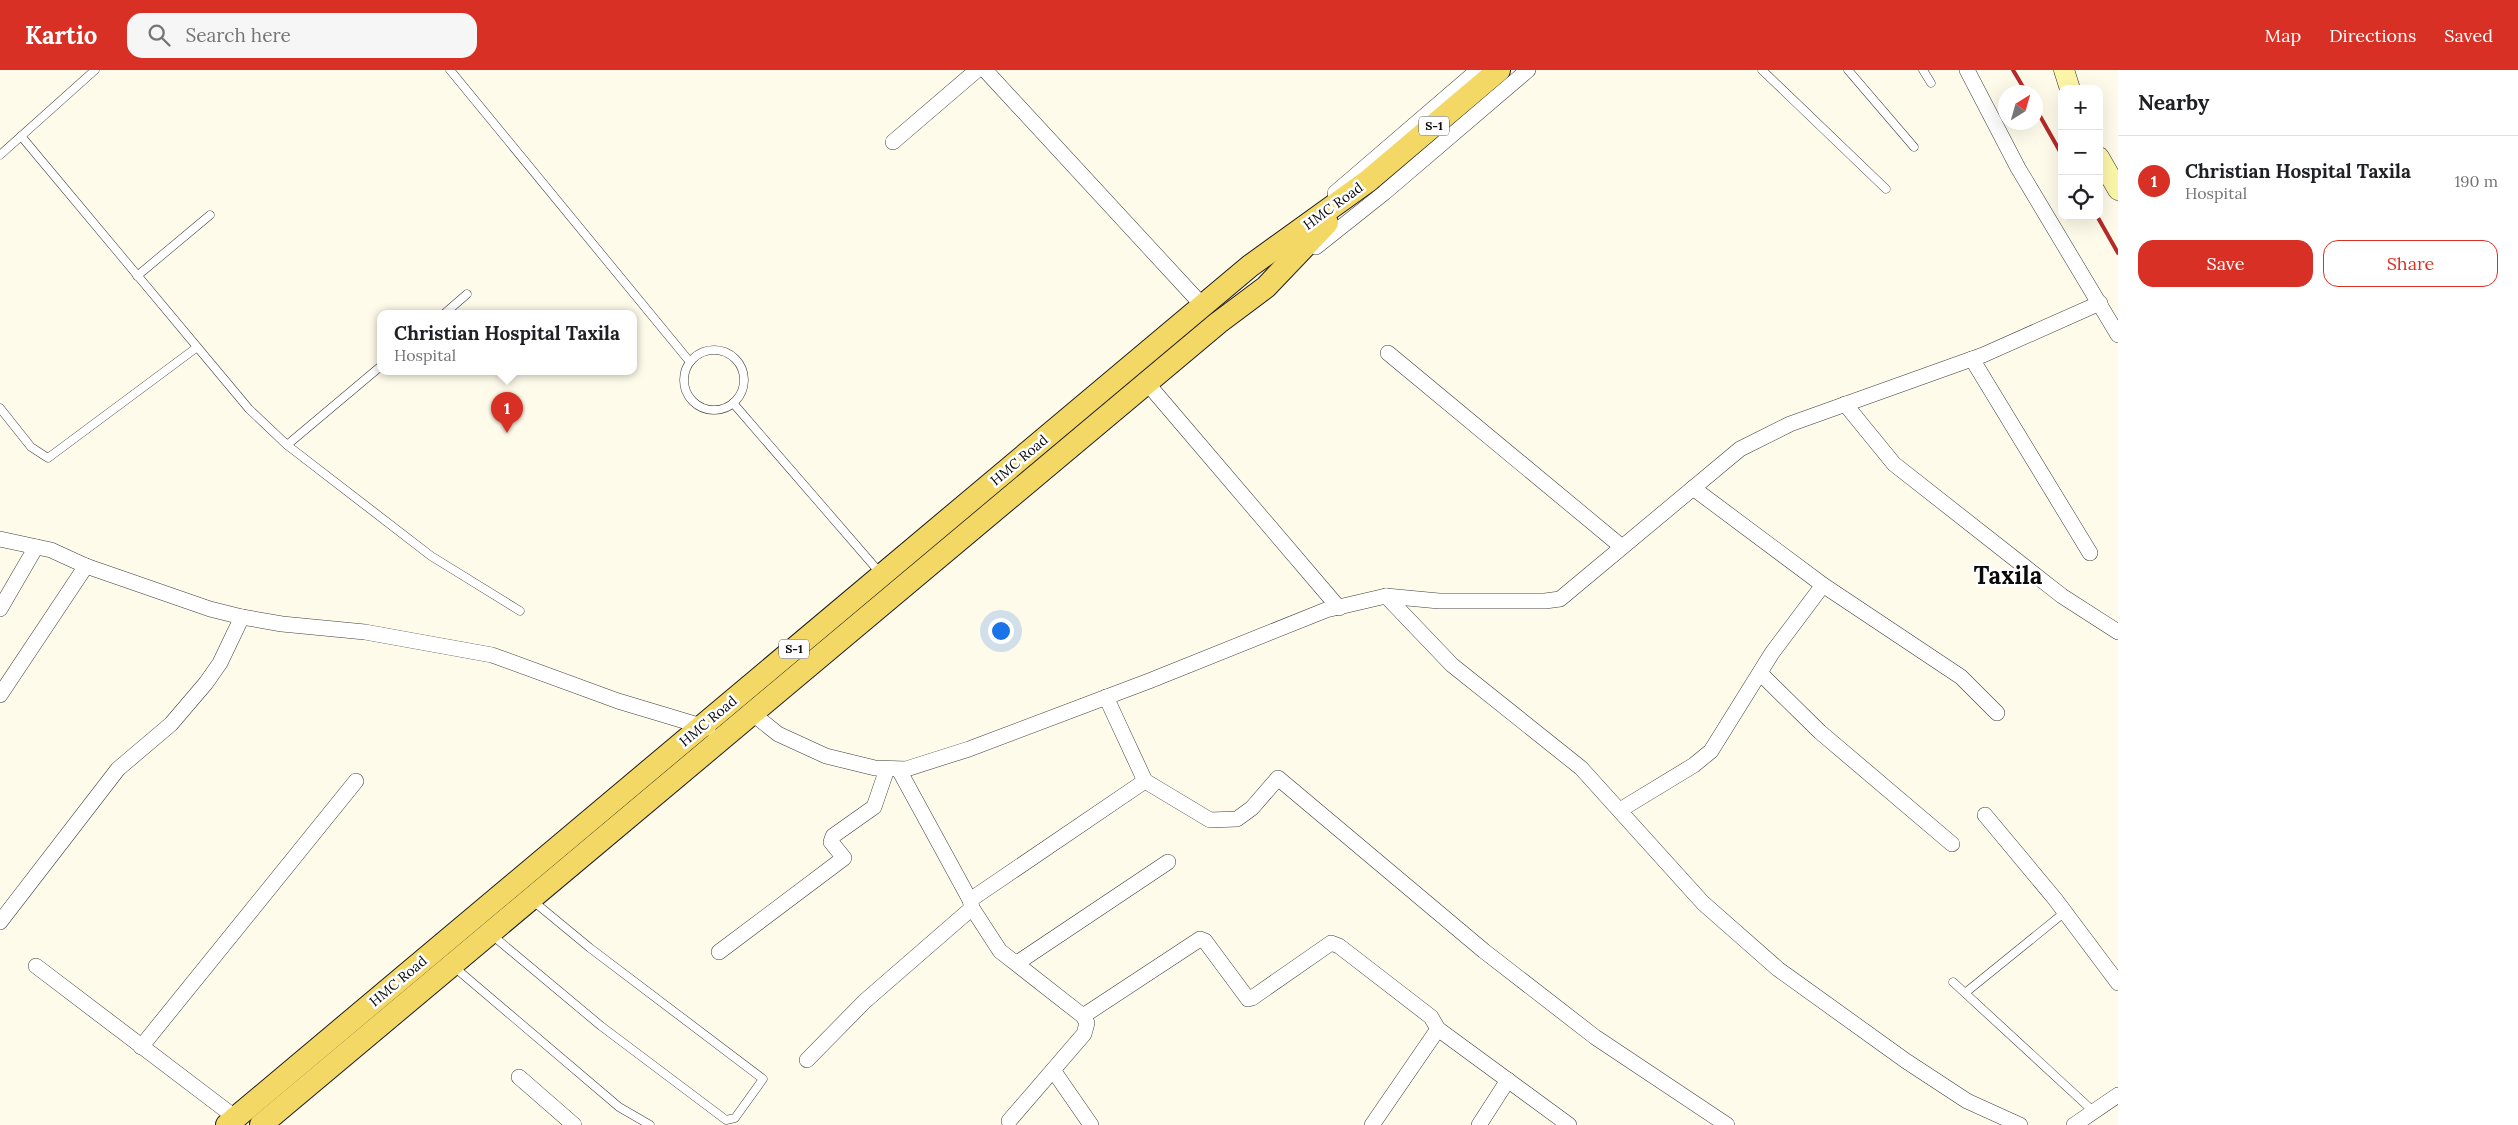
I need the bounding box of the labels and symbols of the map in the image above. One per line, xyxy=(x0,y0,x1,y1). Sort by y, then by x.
north arrow xyxy=(1998,85,2043,130)
road number: S-1 xyxy=(1419,116,1449,136)
street label: HMC Road xyxy=(1300,178,1366,234)
pin: 1 xyxy=(491,392,523,433)
street label: HMC Road xyxy=(987,431,1051,489)
district label: Taxila xyxy=(1974,560,2043,591)
your location xyxy=(988,618,1014,644)
road number: S-1 xyxy=(779,640,809,658)
street label: HMC Road xyxy=(676,692,740,750)
street label: HMC Road xyxy=(366,952,430,1010)

